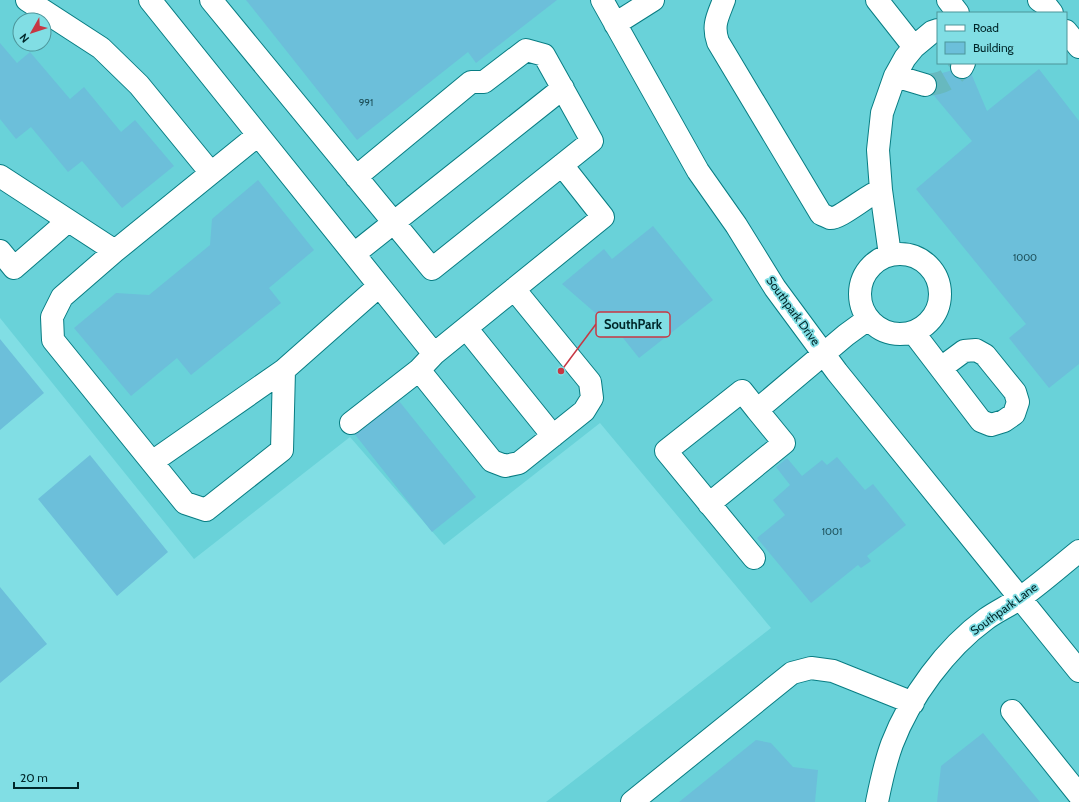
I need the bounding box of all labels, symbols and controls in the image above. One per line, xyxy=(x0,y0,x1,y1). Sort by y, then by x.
north arrow xyxy=(12,12,52,52)
legend xyxy=(937,12,1067,64)
text: Road xyxy=(973,20,999,35)
text: N xyxy=(16,31,32,46)
text: Building xyxy=(973,40,1015,55)
house number: 991 xyxy=(359,96,373,109)
house number: 1000 xyxy=(1013,251,1037,264)
street label: Southpark Drive xyxy=(763,273,823,348)
callout: SouthPark xyxy=(596,312,670,337)
text: SouthPark xyxy=(604,316,663,332)
house number: 1001 xyxy=(822,525,842,538)
street label: Southpark Lane xyxy=(967,579,1040,638)
scale bar xyxy=(14,764,78,790)
text: 20 m xyxy=(20,770,48,785)

